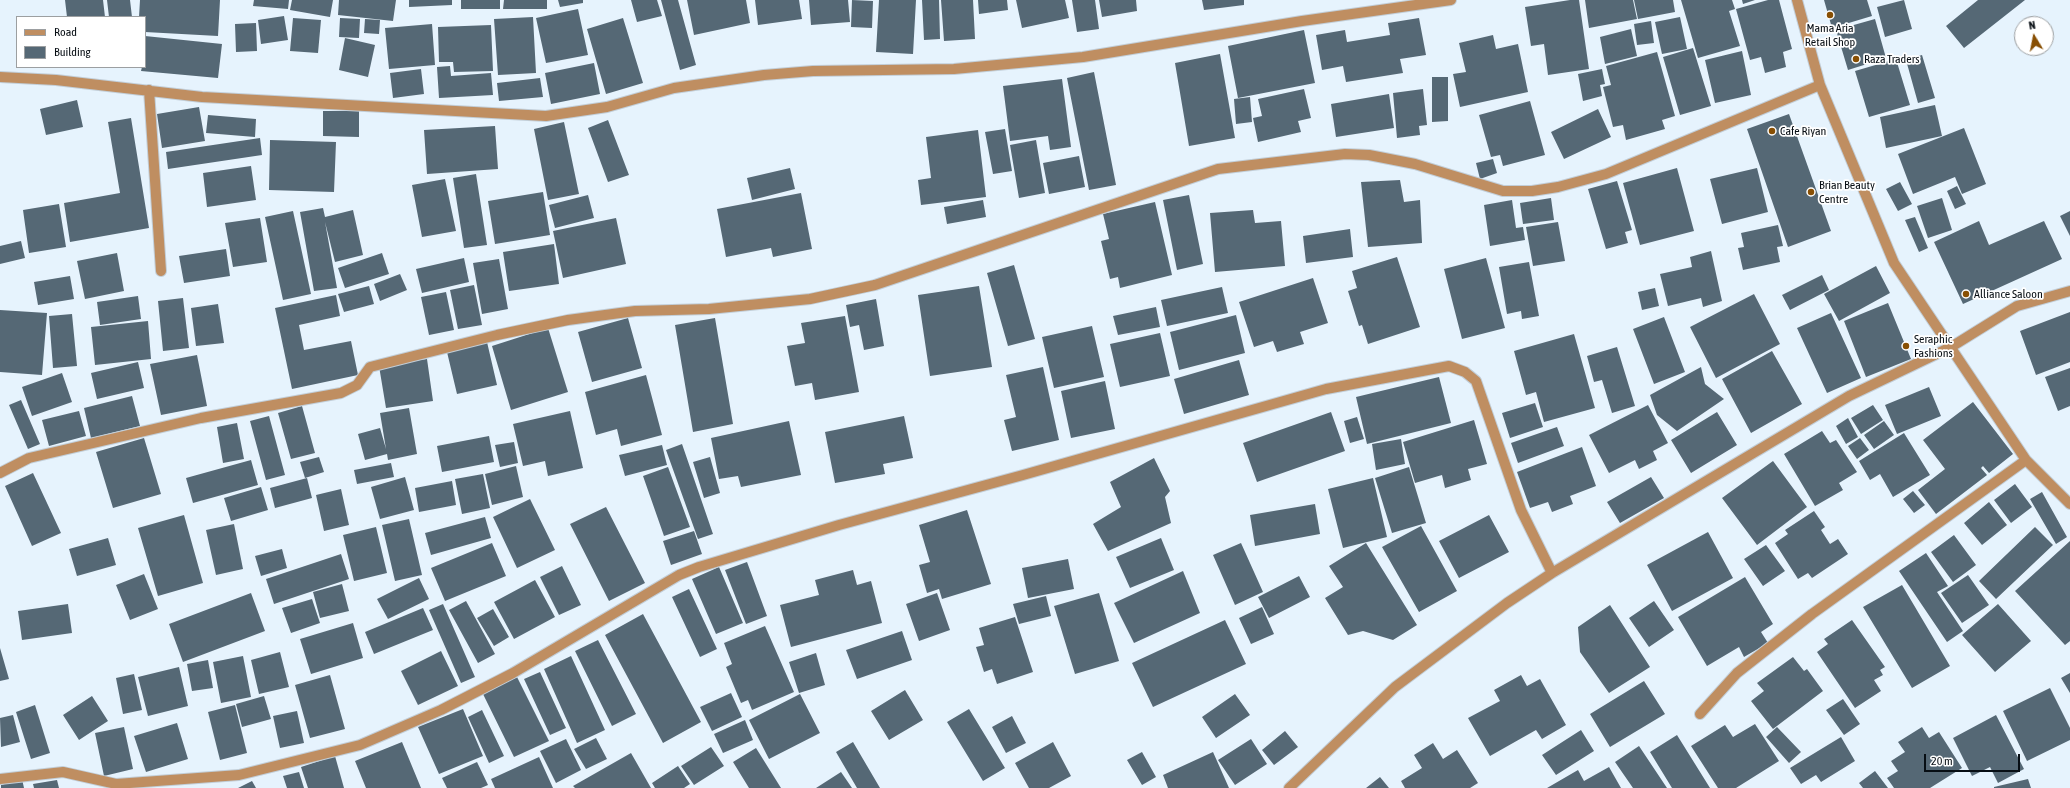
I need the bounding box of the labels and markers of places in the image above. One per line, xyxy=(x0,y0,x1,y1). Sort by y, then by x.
marker: Mama Aria Retail Shop xyxy=(1825,10,1835,20)
place label: Mama Aria Retail Shop xyxy=(1805,21,1855,49)
place label: Raza Traders xyxy=(1864,52,1919,66)
marker: Raza Traders xyxy=(1851,54,1861,64)
place label: Cafe Riyan xyxy=(1780,124,1826,138)
marker: Cafe Riyan xyxy=(1767,126,1777,136)
place label: Brian Beauty Centre xyxy=(1819,178,1875,206)
marker: Brian Beauty Centre xyxy=(1806,187,1816,197)
place label: Alliance Saloon xyxy=(1974,287,2043,301)
marker: Alliance Saloon xyxy=(1961,289,1971,299)
place label: Seraphic Fashions xyxy=(1914,332,1953,360)
marker: Seraphic Fashions xyxy=(1901,341,1911,351)

